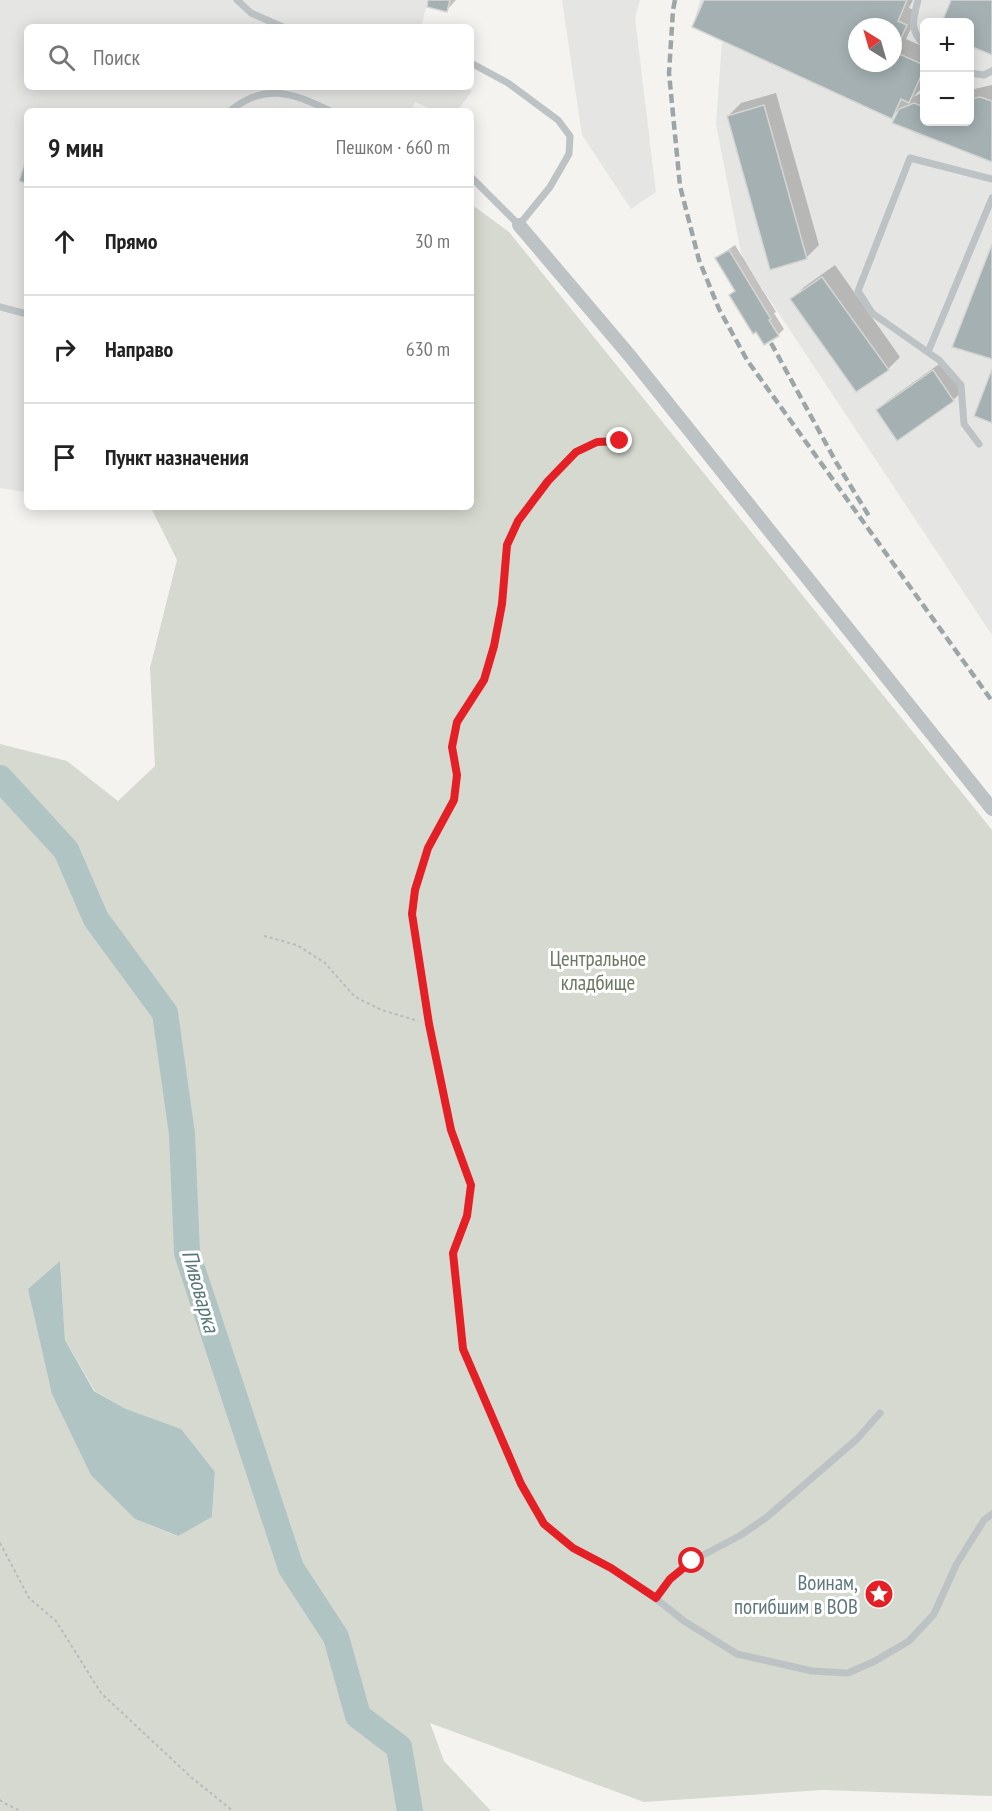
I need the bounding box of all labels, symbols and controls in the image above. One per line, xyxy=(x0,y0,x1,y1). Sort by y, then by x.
north arrow xyxy=(848,18,902,72)
map controls xyxy=(920,18,974,126)
button: + xyxy=(920,18,974,72)
search box xyxy=(24,24,474,90)
icon: search xyxy=(45,41,78,74)
text: Поиск xyxy=(93,43,140,71)
button: − xyxy=(920,72,974,126)
text: 9 мин xyxy=(48,131,103,164)
text: Пешком · 660 m xyxy=(336,134,450,160)
icon: ahead xyxy=(48,225,81,258)
text: Прямо xyxy=(105,227,158,255)
text: 30 m xyxy=(415,228,450,254)
icon: right xyxy=(48,333,81,366)
text: Направо xyxy=(105,335,173,363)
text: 630 m xyxy=(406,336,450,362)
route end xyxy=(606,427,632,453)
icon: arrive xyxy=(48,441,81,474)
text: Пункт назначения xyxy=(105,443,249,471)
park label: Центральное кладбище xyxy=(550,945,646,996)
water label: Пивоварка xyxy=(176,1247,226,1336)
route start xyxy=(678,1547,704,1573)
place label: Воинам, погибшим в ВОВ xyxy=(734,1569,858,1620)
place icon: Воинам, погибшим в ВОВ xyxy=(863,1578,895,1610)

